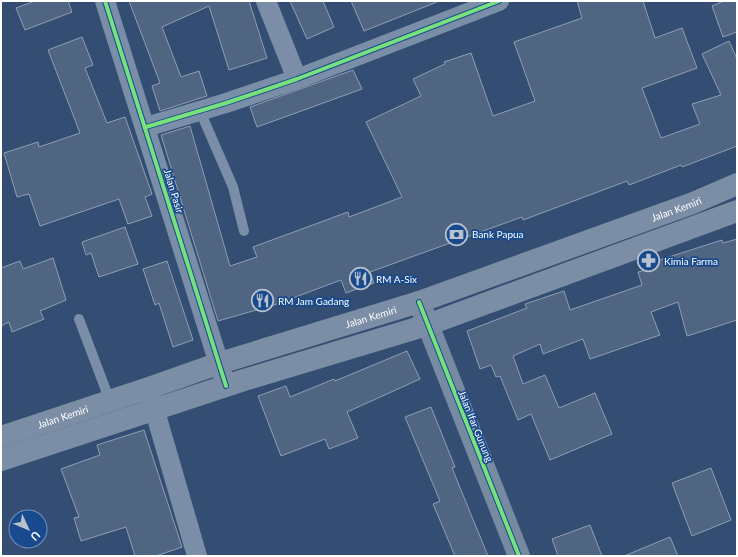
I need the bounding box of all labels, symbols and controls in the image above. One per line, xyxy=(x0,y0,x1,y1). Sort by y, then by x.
street label: Jalan Pasir xyxy=(162,167,187,215)
street label: Jalan Kemiri xyxy=(650,194,703,224)
bank icon: Bank Papua xyxy=(443,221,469,247)
place label: Bank Papua xyxy=(472,228,524,240)
pharmacy icon: Kimia Farma xyxy=(636,248,662,274)
place label: Kimia Farma xyxy=(664,255,718,267)
restaurant icon: RM A-Six xyxy=(347,266,373,292)
place label: RM A-Six xyxy=(376,273,417,285)
restaurant icon: RM Jam Gadang xyxy=(250,288,276,314)
place label: RM Jam Gadang xyxy=(278,295,349,307)
street label: Jalan Kemiri xyxy=(344,303,398,330)
street label: Jalan Ifar Gunung xyxy=(456,388,496,464)
street label: Jalan Kemiri xyxy=(36,403,90,431)
north arrow xyxy=(8,509,48,549)
text: U xyxy=(28,529,43,544)

